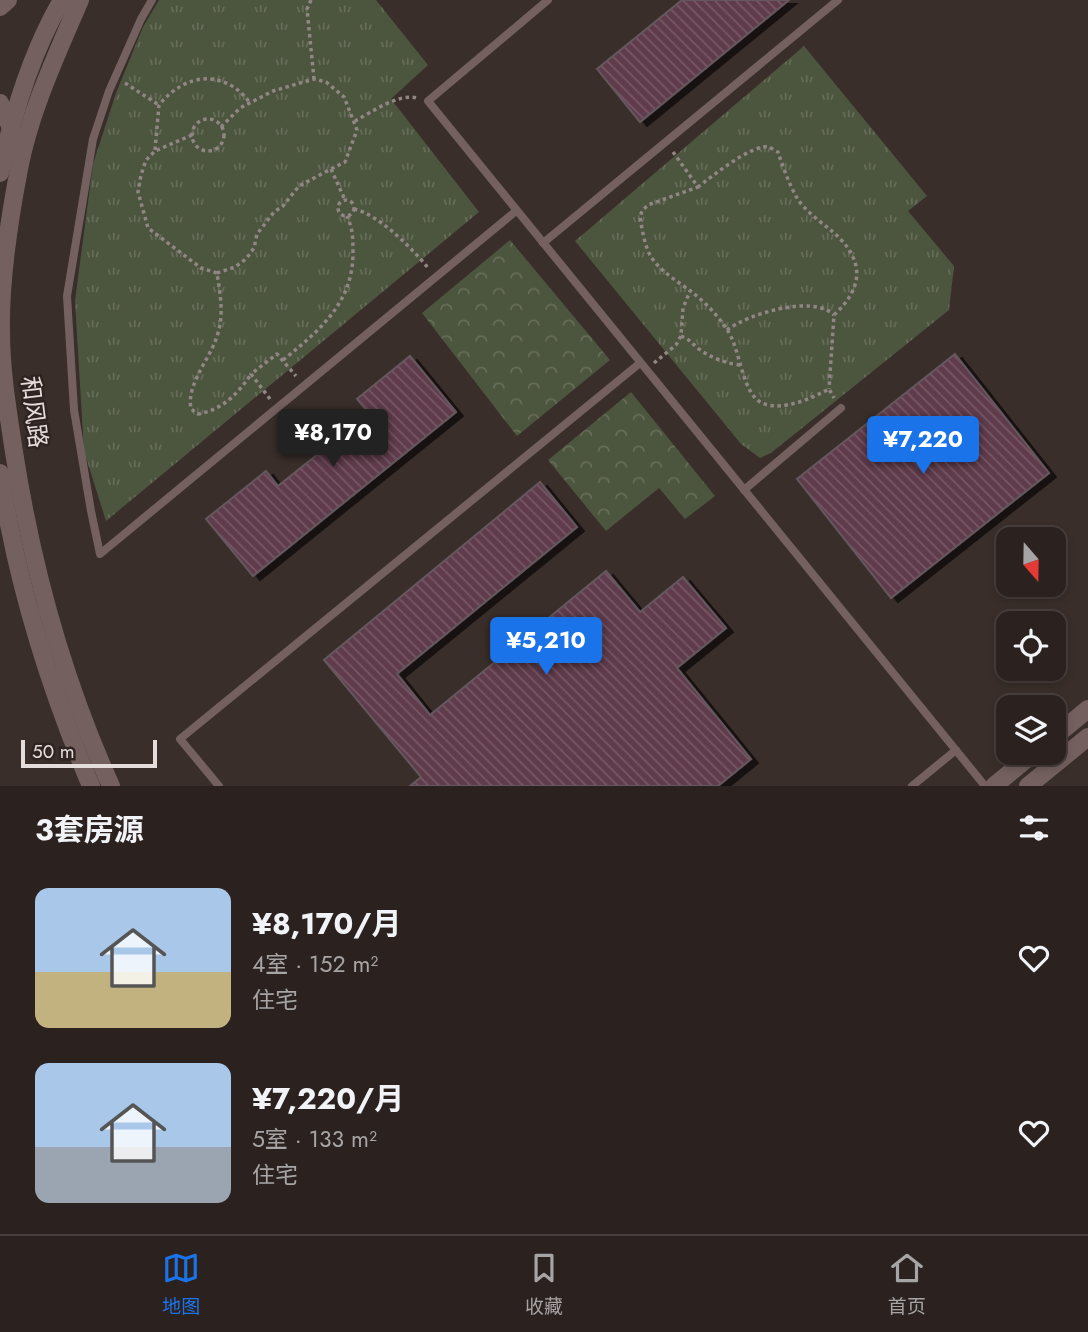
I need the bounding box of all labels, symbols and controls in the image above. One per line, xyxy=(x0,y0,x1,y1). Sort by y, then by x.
street label: 和风路 xyxy=(13,374,56,450)
pin: ¥8,170 xyxy=(276,410,390,469)
text: ¥8,170 xyxy=(294,415,372,449)
pin: ¥7,220 xyxy=(866,416,980,476)
text: ¥7,220 xyxy=(883,422,963,456)
north arrow xyxy=(996,527,1066,597)
map controls xyxy=(996,527,1066,765)
button: locate xyxy=(996,611,1066,681)
pin: ¥5,210 xyxy=(489,618,603,677)
text: ¥5,210 xyxy=(506,623,586,657)
button: layers xyxy=(996,695,1066,765)
scale bar xyxy=(21,737,158,769)
text: 50 m xyxy=(32,738,75,765)
text: 3套房源 xyxy=(35,808,144,851)
icon: filters xyxy=(1015,809,1053,847)
text: ¥8,170/月 xyxy=(252,902,402,945)
icon: home xyxy=(91,916,175,1000)
icon: heart xyxy=(1015,939,1053,977)
text: 4室 · 152 m² xyxy=(252,947,378,981)
text: 住宅 xyxy=(252,983,298,1017)
text: ¥7,220/月 xyxy=(252,1077,404,1120)
icon: home xyxy=(91,1091,175,1175)
icon: heart xyxy=(1015,1114,1053,1152)
text: 5室 · 133 m² xyxy=(252,1122,377,1156)
text: 住宅 xyxy=(252,1158,298,1192)
tab: 地图 xyxy=(162,1249,200,1320)
tab: 收藏 xyxy=(525,1249,563,1320)
tab: 首页 xyxy=(888,1249,926,1320)

